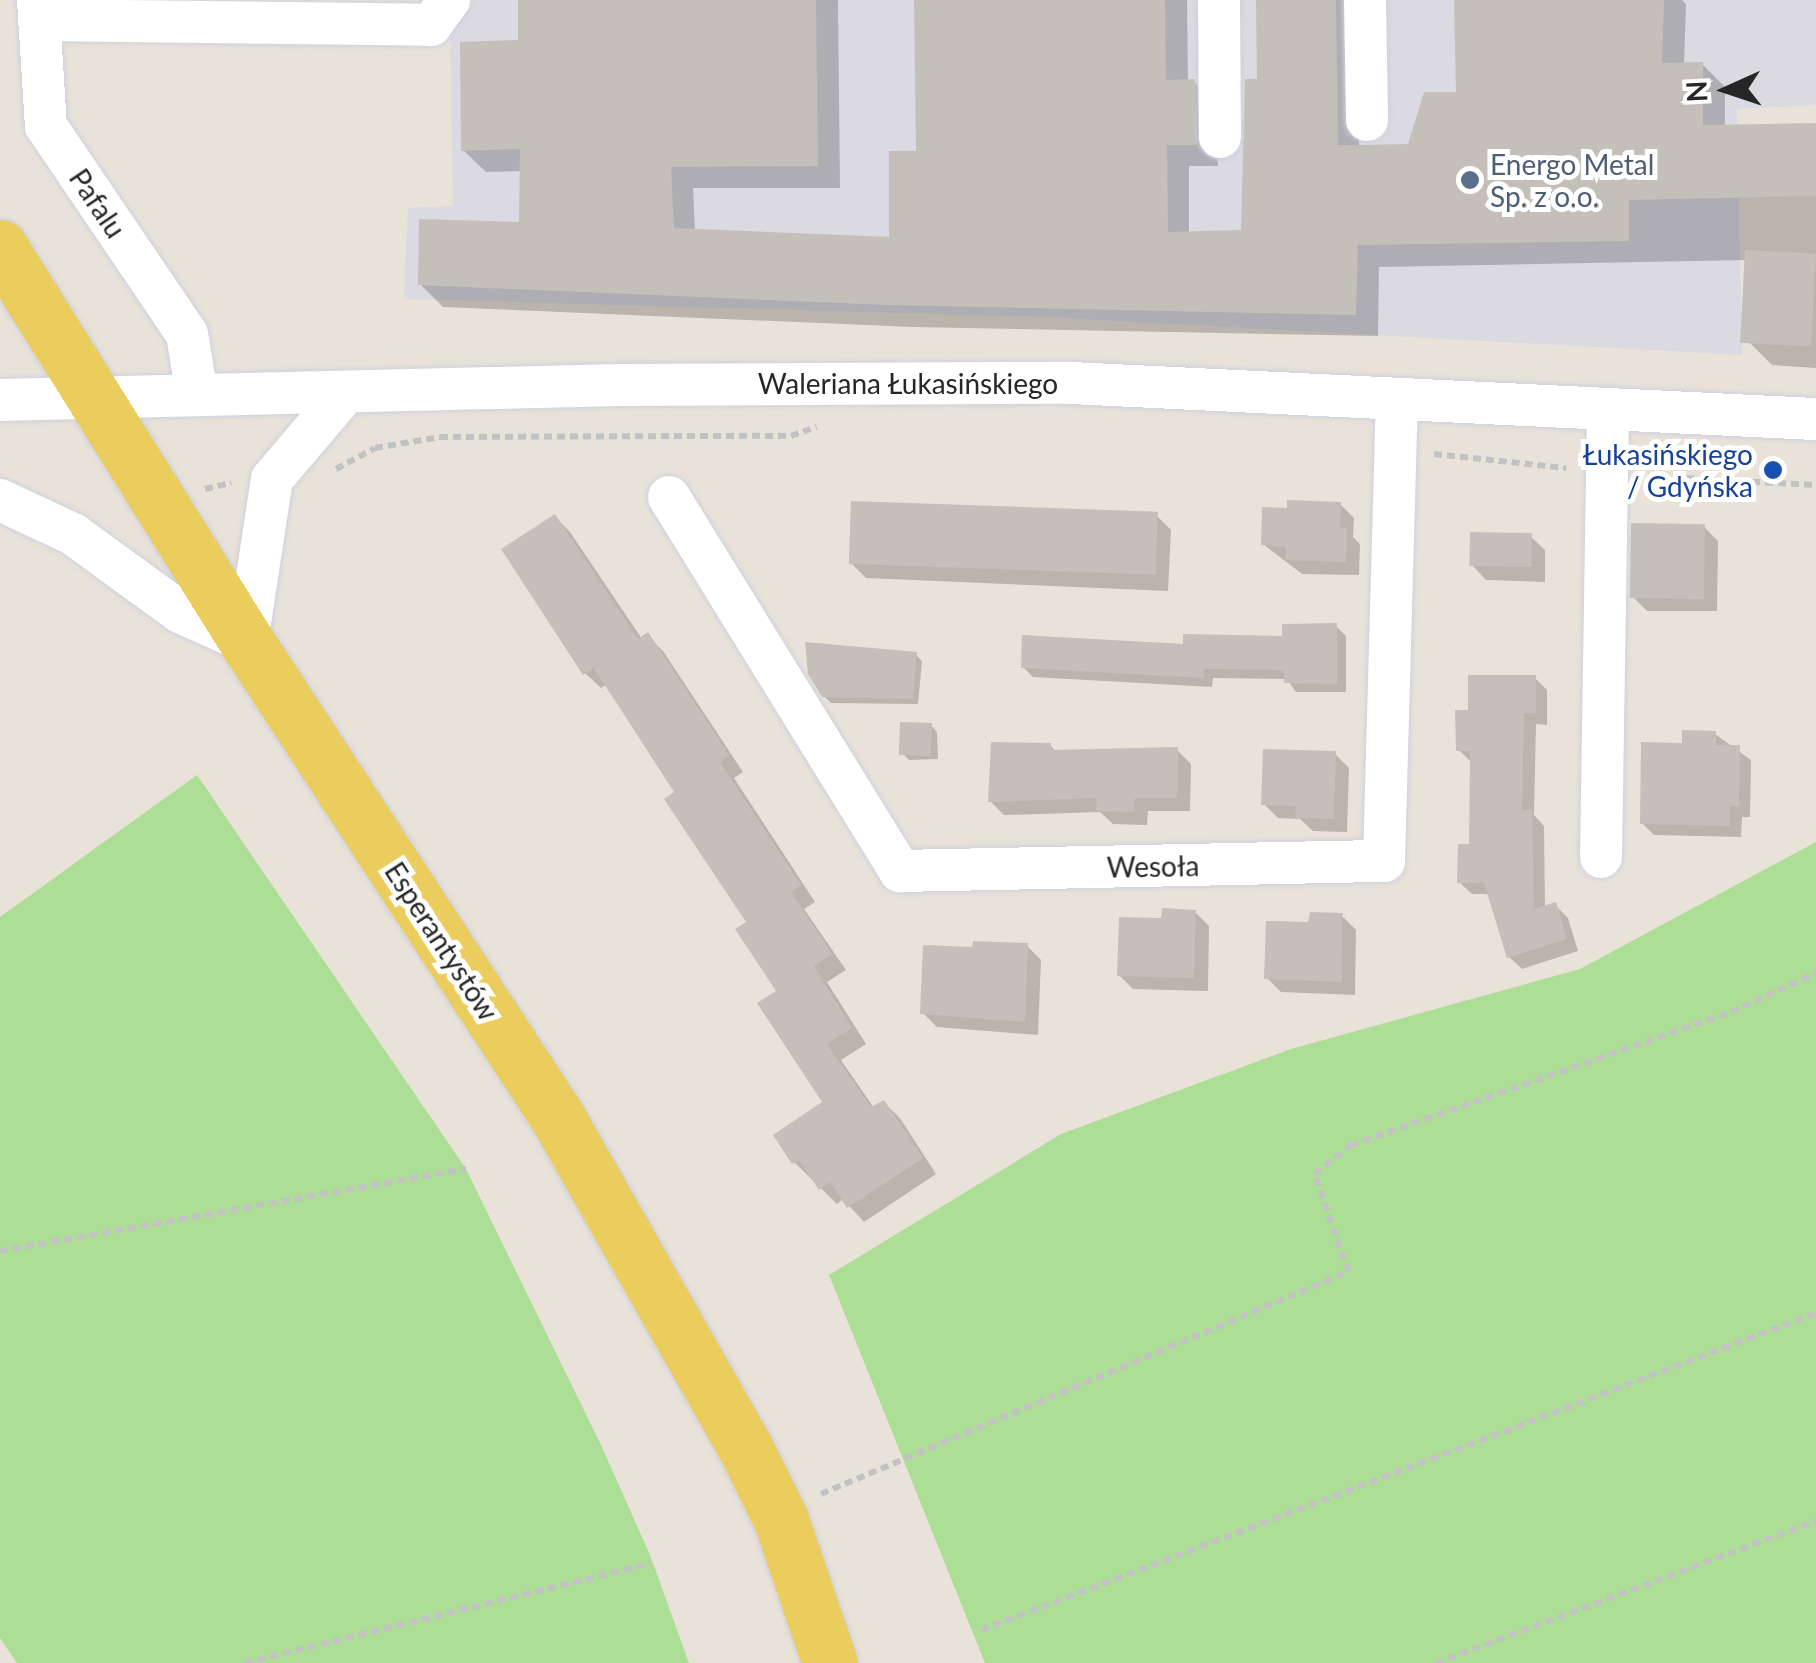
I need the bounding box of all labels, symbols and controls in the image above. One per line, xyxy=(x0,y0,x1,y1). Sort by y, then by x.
north arrow xyxy=(1676,40,1776,140)
text: N xyxy=(1679,80,1714,103)
place label: Energo Metal Sp. z o.o. xyxy=(1490,147,1654,213)
street label: Pafalu xyxy=(63,162,133,244)
marker: Energo Metal Sp. z o.o. xyxy=(1459,169,1481,191)
street label: Waleriana Łukasińskiego xyxy=(758,366,1058,400)
place label: Łukasińskiego / Gdyńska xyxy=(1583,437,1753,503)
marker: Łukasińskiego / Gdyńska xyxy=(1762,459,1784,481)
street label: Wesoła xyxy=(1106,848,1200,884)
street label: Esperantystów xyxy=(378,856,506,1026)

